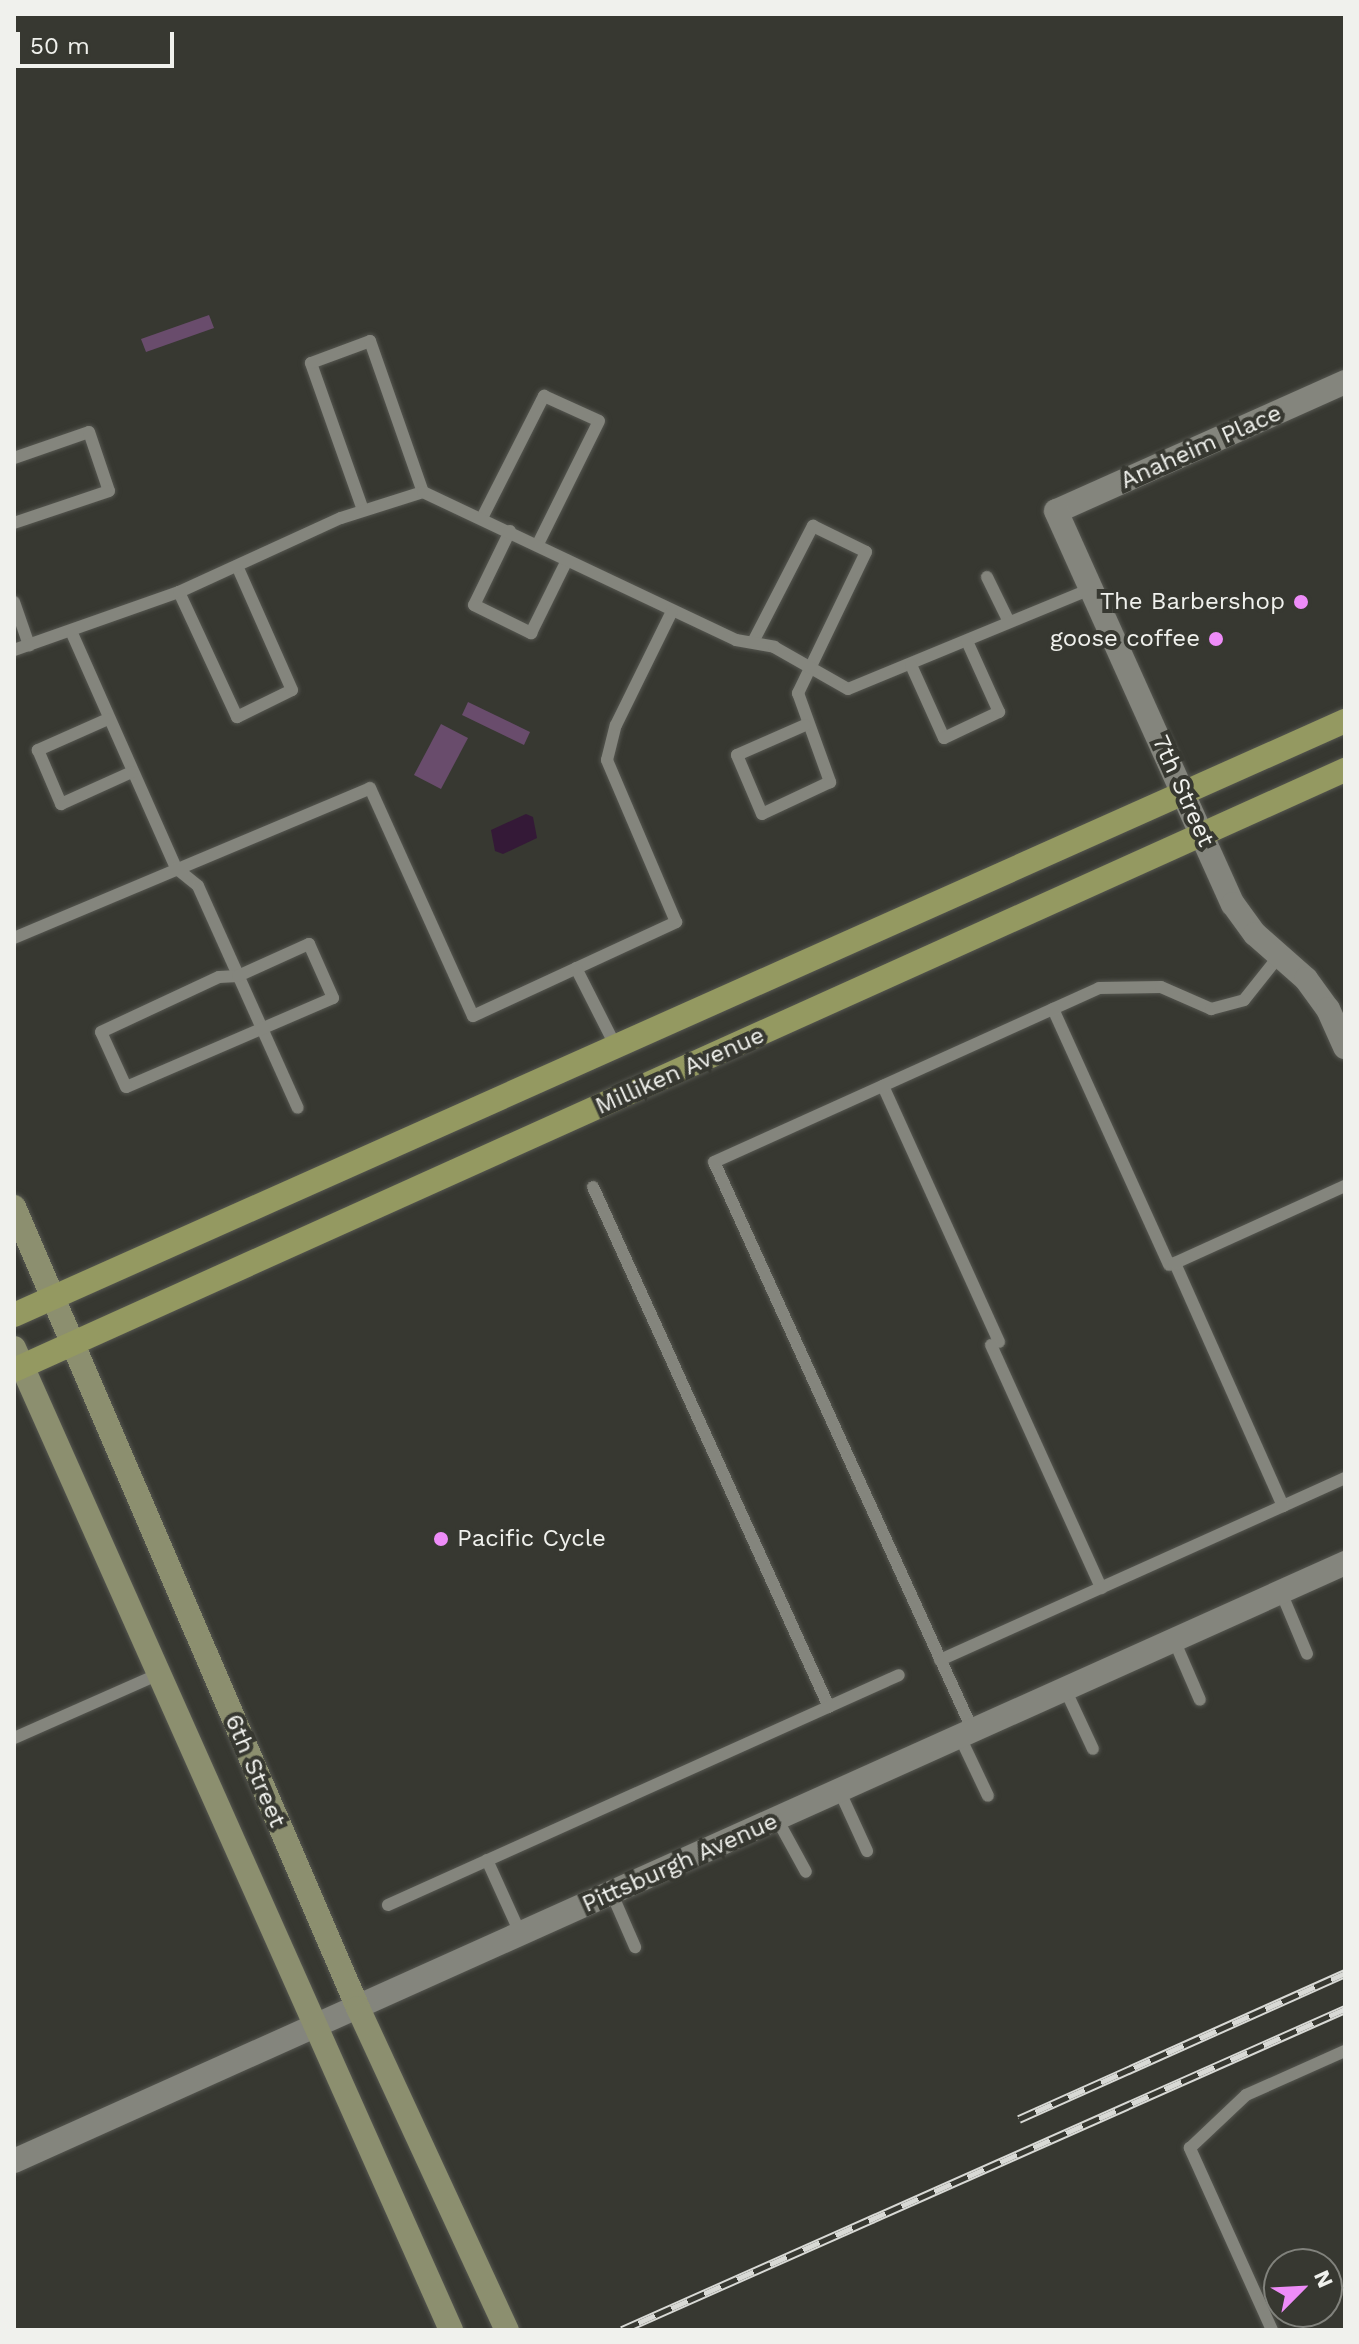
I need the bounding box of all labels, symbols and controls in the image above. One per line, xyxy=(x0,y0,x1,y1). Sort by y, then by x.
scale bar xyxy=(20,16,178,66)
text: 50 m xyxy=(30,32,90,60)
street label: Anaheim Place xyxy=(1116,399,1286,495)
place label: The Barbershop xyxy=(1100,588,1285,616)
marker: The Barbershop xyxy=(1292,593,1310,611)
place label: goose coffee xyxy=(1050,625,1200,653)
marker: goose coffee xyxy=(1207,630,1225,648)
street label: 7th Street xyxy=(1146,731,1220,851)
street label: Milliken Avenue xyxy=(591,1021,769,1121)
place label: Pacific Cycle xyxy=(457,1525,606,1553)
marker: Pacific Cycle xyxy=(432,1530,450,1548)
street label: 6th Street xyxy=(218,1710,292,1832)
street label: Pittsburgh Avenue xyxy=(577,1807,783,1919)
north arrow xyxy=(1263,2248,1343,2328)
text: N xyxy=(1309,2266,1338,2291)

